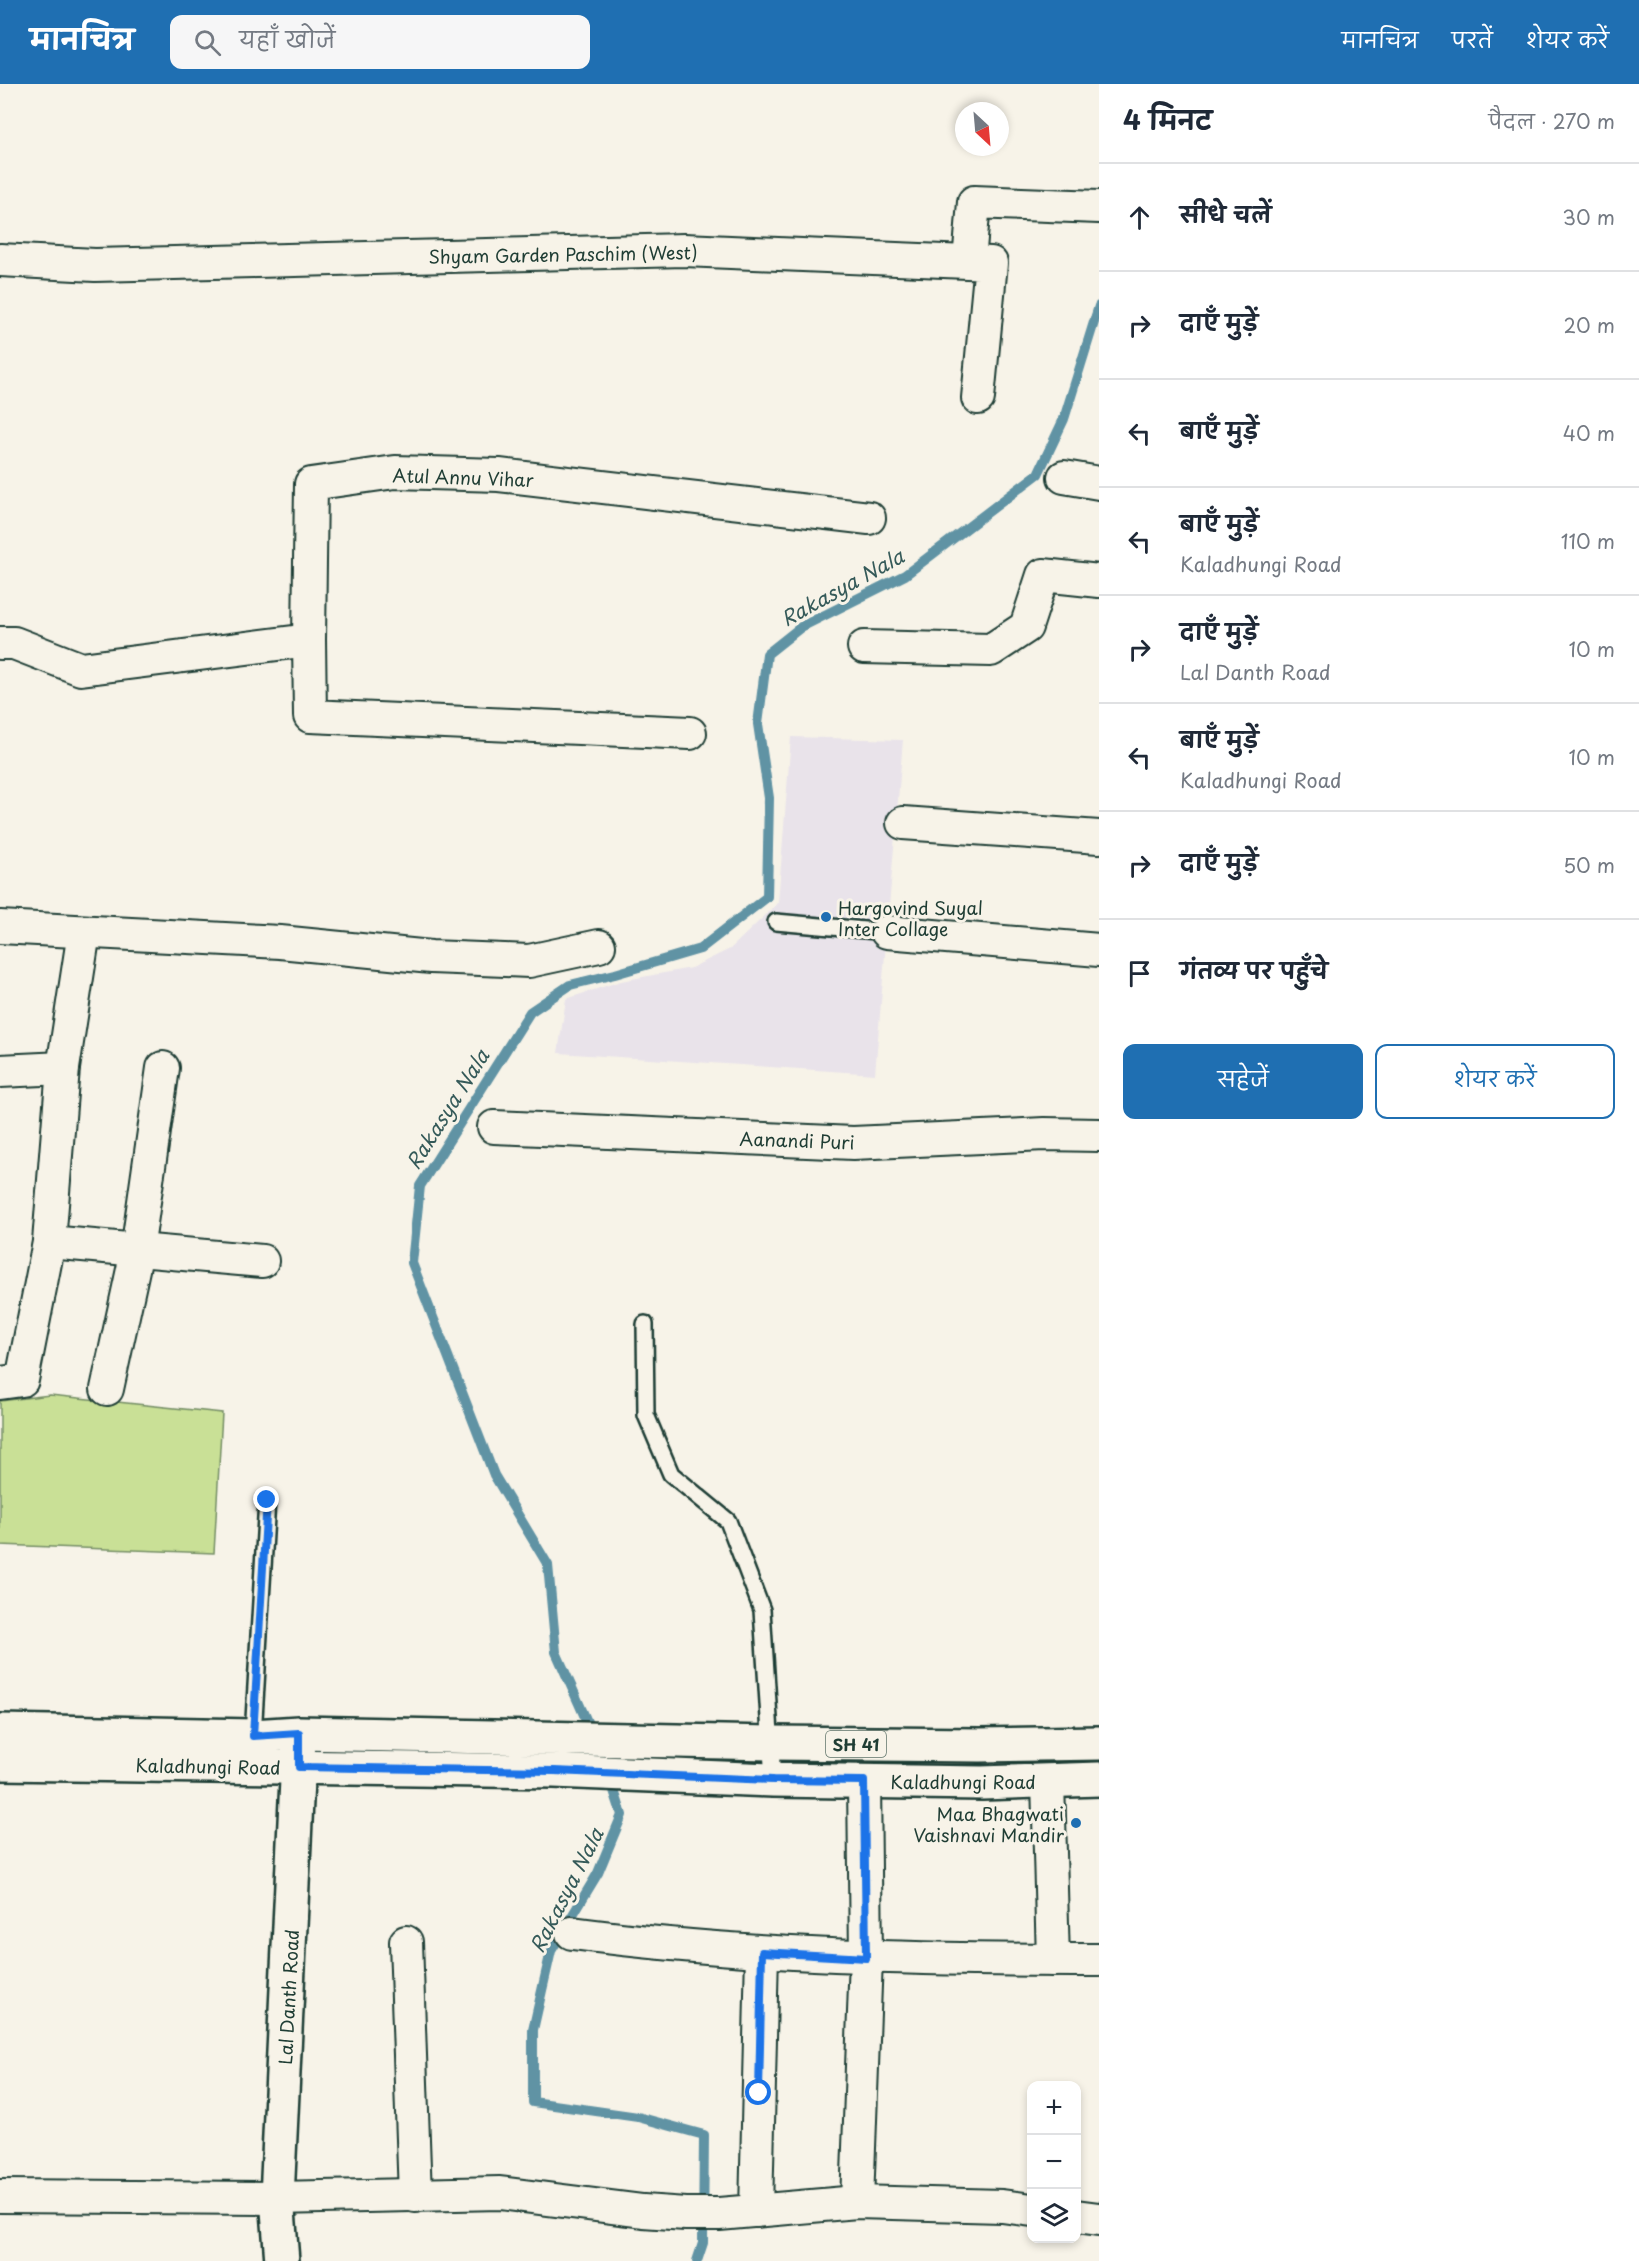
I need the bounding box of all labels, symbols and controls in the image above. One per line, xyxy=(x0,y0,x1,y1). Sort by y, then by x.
search box xyxy=(170,15,590,69)
text: मानचित्र xyxy=(30,17,134,60)
text: यहाँ खोजें xyxy=(239,22,335,55)
text: मानचित्र xyxy=(1342,23,1419,55)
text: परतें xyxy=(1452,23,1493,55)
text: शेयर करें xyxy=(1526,23,1609,55)
icon: search xyxy=(191,26,224,59)
text: 4 मिनट xyxy=(1123,100,1212,139)
north arrow xyxy=(955,102,1009,156)
text: पैदल · 270 m xyxy=(1489,106,1615,136)
text: सीधे चलें xyxy=(1180,197,1272,230)
icon: ahead xyxy=(1123,201,1156,234)
text: 30 m xyxy=(1562,202,1615,232)
street label: Shyam Garden Paschim (West) xyxy=(428,238,698,270)
text: दाएँ मुड़ें xyxy=(1180,305,1258,338)
icon: right xyxy=(1123,309,1156,342)
text: 20 m xyxy=(1563,310,1615,340)
text: बाएँ मुड़ें xyxy=(1180,413,1259,446)
icon: left xyxy=(1123,417,1156,450)
text: 40 m xyxy=(1563,418,1615,448)
street label: Atul Annu Vihar xyxy=(392,461,535,493)
text: बाएँ मुड़ें xyxy=(1180,506,1259,539)
icon: left xyxy=(1123,525,1156,558)
text: 110 m xyxy=(1561,526,1615,556)
water label: Rakasya Nala xyxy=(775,540,910,633)
text: Kaladhungi Road xyxy=(1180,549,1342,579)
text: दाएँ मुड़ें xyxy=(1180,614,1258,647)
icon: right xyxy=(1123,633,1156,666)
text: 10 m xyxy=(1568,634,1615,664)
text: Lal Danth Road xyxy=(1180,657,1331,687)
text: बाएँ मुड़ें xyxy=(1180,722,1259,755)
icon: left xyxy=(1123,741,1156,774)
text: 10 m xyxy=(1568,742,1615,772)
text: Kaladhungi Road xyxy=(1180,765,1342,795)
text: दाएँ मुड़ें xyxy=(1180,845,1258,878)
icon: right xyxy=(1123,849,1156,882)
text: 50 m xyxy=(1563,850,1615,880)
place label: Hargovind Suyal Inter Collage xyxy=(838,894,983,942)
marker: Hargovind Suyal Inter Collage xyxy=(819,910,833,924)
text: गंतव्य पर पहुँचे xyxy=(1180,953,1328,986)
icon: arrive xyxy=(1123,957,1156,990)
water label: Rakasya Nala xyxy=(398,1043,496,1175)
button: सहेजें xyxy=(1123,1044,1363,1119)
button: शेयर करें xyxy=(1375,1044,1615,1119)
street label: Aanandi Puri xyxy=(739,1124,855,1156)
route end xyxy=(253,1486,279,1512)
road number: SH 41 xyxy=(826,1731,886,1757)
street label: Kaladhungi Road xyxy=(135,1751,281,1781)
street label: Kaladhungi Road xyxy=(890,1768,1036,1795)
place label: Maa Bhagwati Vaishnavi Mandir xyxy=(914,1800,1065,1848)
marker: Maa Bhagwati Vaishnavi Mandir xyxy=(1069,1816,1083,1830)
water label: Rakasya Nala xyxy=(522,1822,611,1957)
street label: Lal Danth Road xyxy=(271,1929,305,2065)
route start xyxy=(745,2079,771,2105)
map controls xyxy=(1027,2081,1081,2243)
button: + xyxy=(1027,2081,1081,2135)
button: − xyxy=(1027,2135,1081,2189)
button: layers xyxy=(1027,2189,1081,2243)

